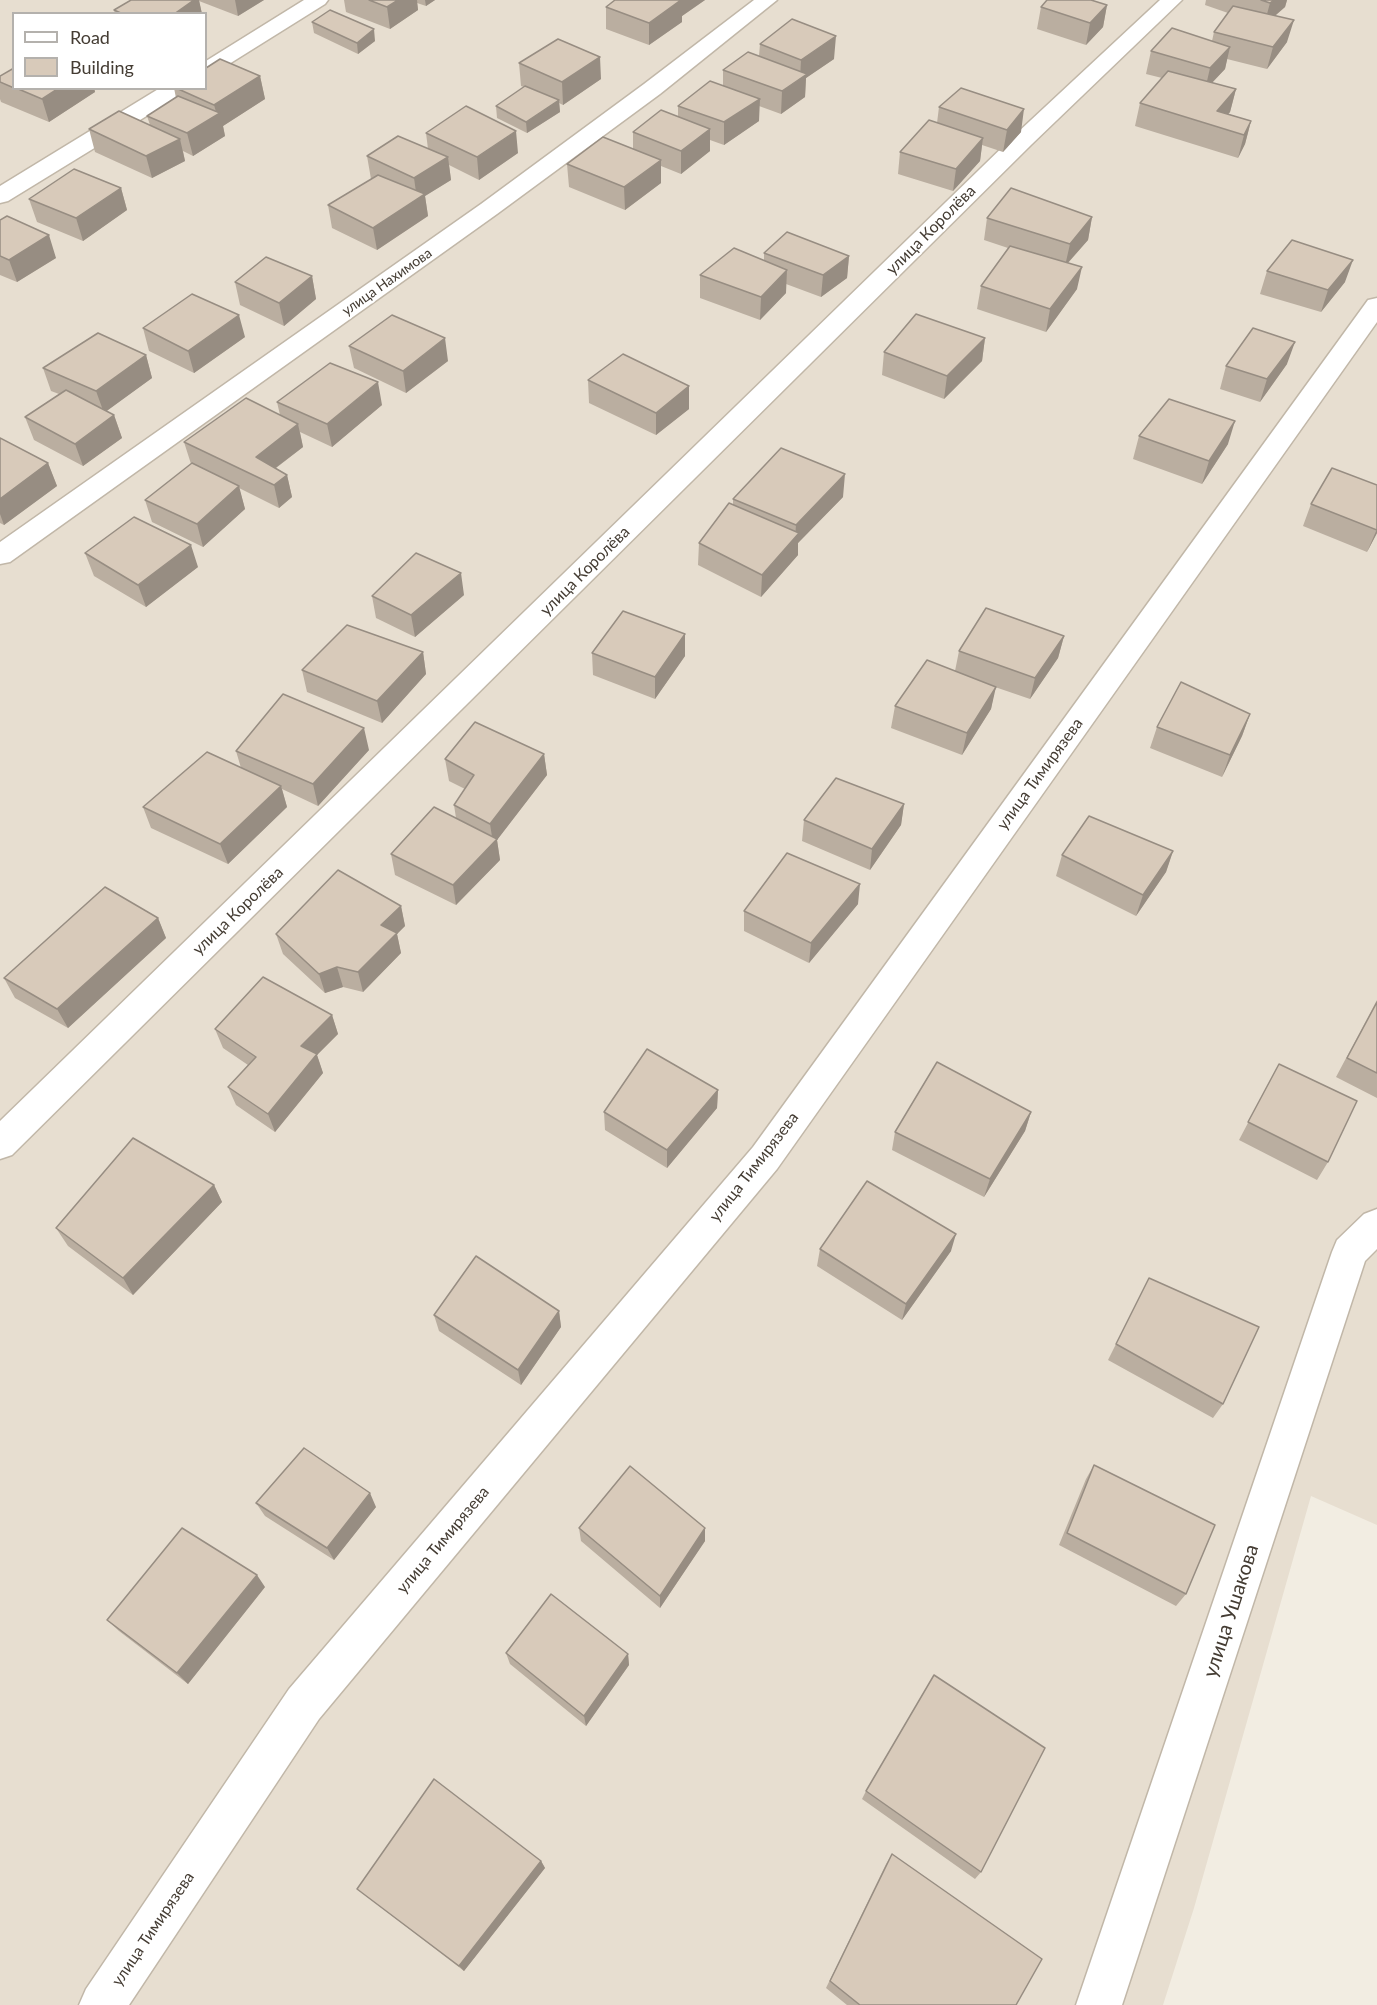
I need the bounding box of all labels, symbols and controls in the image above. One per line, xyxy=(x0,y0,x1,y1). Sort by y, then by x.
legend xyxy=(12,12,207,90)
text: Road xyxy=(70,26,110,48)
text: Building xyxy=(70,56,134,78)
street label: улица Королёва xyxy=(882,181,980,279)
street label: улица Нахимова xyxy=(339,245,435,319)
street label: улица Королёва xyxy=(536,522,634,620)
street label: улица Тимирязева xyxy=(993,714,1087,834)
street label: улица Королёва xyxy=(189,863,287,959)
street label: улица Тимирязева xyxy=(705,1108,803,1226)
street label: улица Тимирязева xyxy=(393,1483,493,1597)
street label: улица Ушакова xyxy=(1198,1541,1264,1681)
street label: улица Тимирязева xyxy=(108,1868,198,1990)

